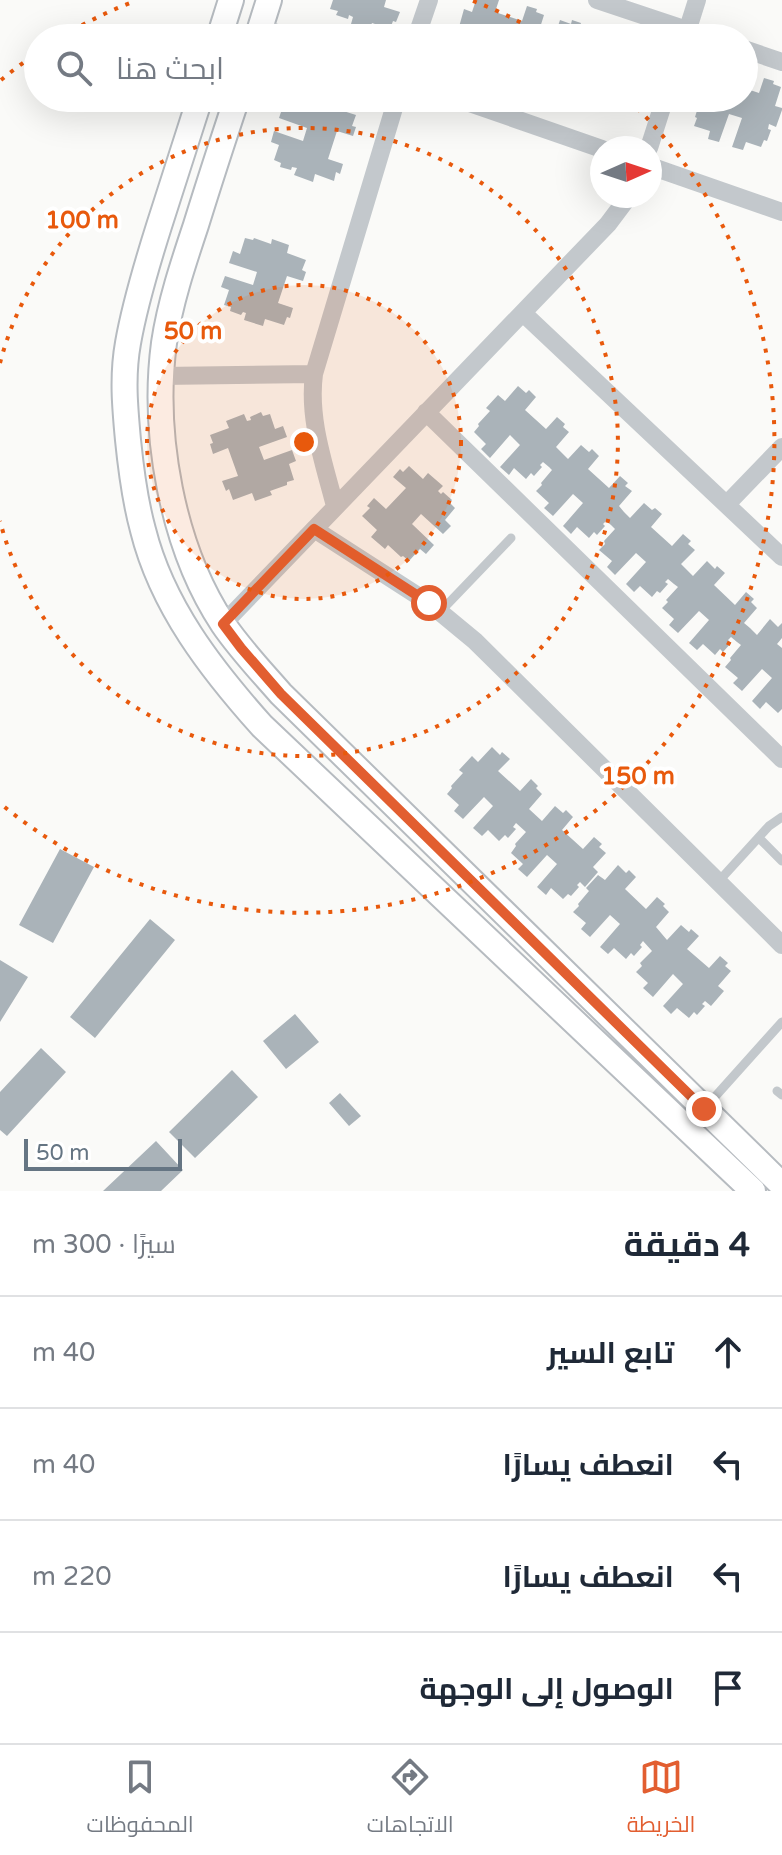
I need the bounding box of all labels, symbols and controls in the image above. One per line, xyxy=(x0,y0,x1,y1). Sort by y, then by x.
search box xyxy=(24,24,758,112)
icon: search xyxy=(52,46,96,90)
text: ابحث هنا xyxy=(116,51,224,88)
north arrow xyxy=(590,136,662,208)
text: 100 m xyxy=(45,206,119,235)
text: 50 m xyxy=(164,317,222,346)
centre of rings xyxy=(290,428,318,456)
route start xyxy=(411,585,447,621)
text: 150 m xyxy=(601,762,675,791)
route end xyxy=(686,1091,722,1127)
scale bar xyxy=(24,1135,182,1171)
text: 50 m xyxy=(36,1140,90,1166)
text: 4 دقيقة xyxy=(624,1225,750,1266)
text: سيرًا · 300 m xyxy=(32,1229,176,1260)
icon: ahead xyxy=(706,1330,750,1374)
text: تابع السير xyxy=(547,1335,674,1372)
text: 40 m xyxy=(32,1337,95,1368)
icon: left xyxy=(706,1442,750,1486)
text: انعطف يسارًا xyxy=(503,1447,674,1484)
text: 40 m xyxy=(32,1449,95,1480)
icon: left xyxy=(706,1554,750,1598)
text: انعطف يسارًا xyxy=(503,1559,674,1596)
text: 220 m xyxy=(32,1561,112,1592)
icon: arrive xyxy=(706,1666,750,1710)
text: الوصول إلى الوجهة xyxy=(419,1671,674,1708)
tab: المحفوظات xyxy=(87,1755,194,1845)
tab: الاتجاهات xyxy=(367,1755,454,1845)
tab: الخريطة xyxy=(627,1755,695,1845)

